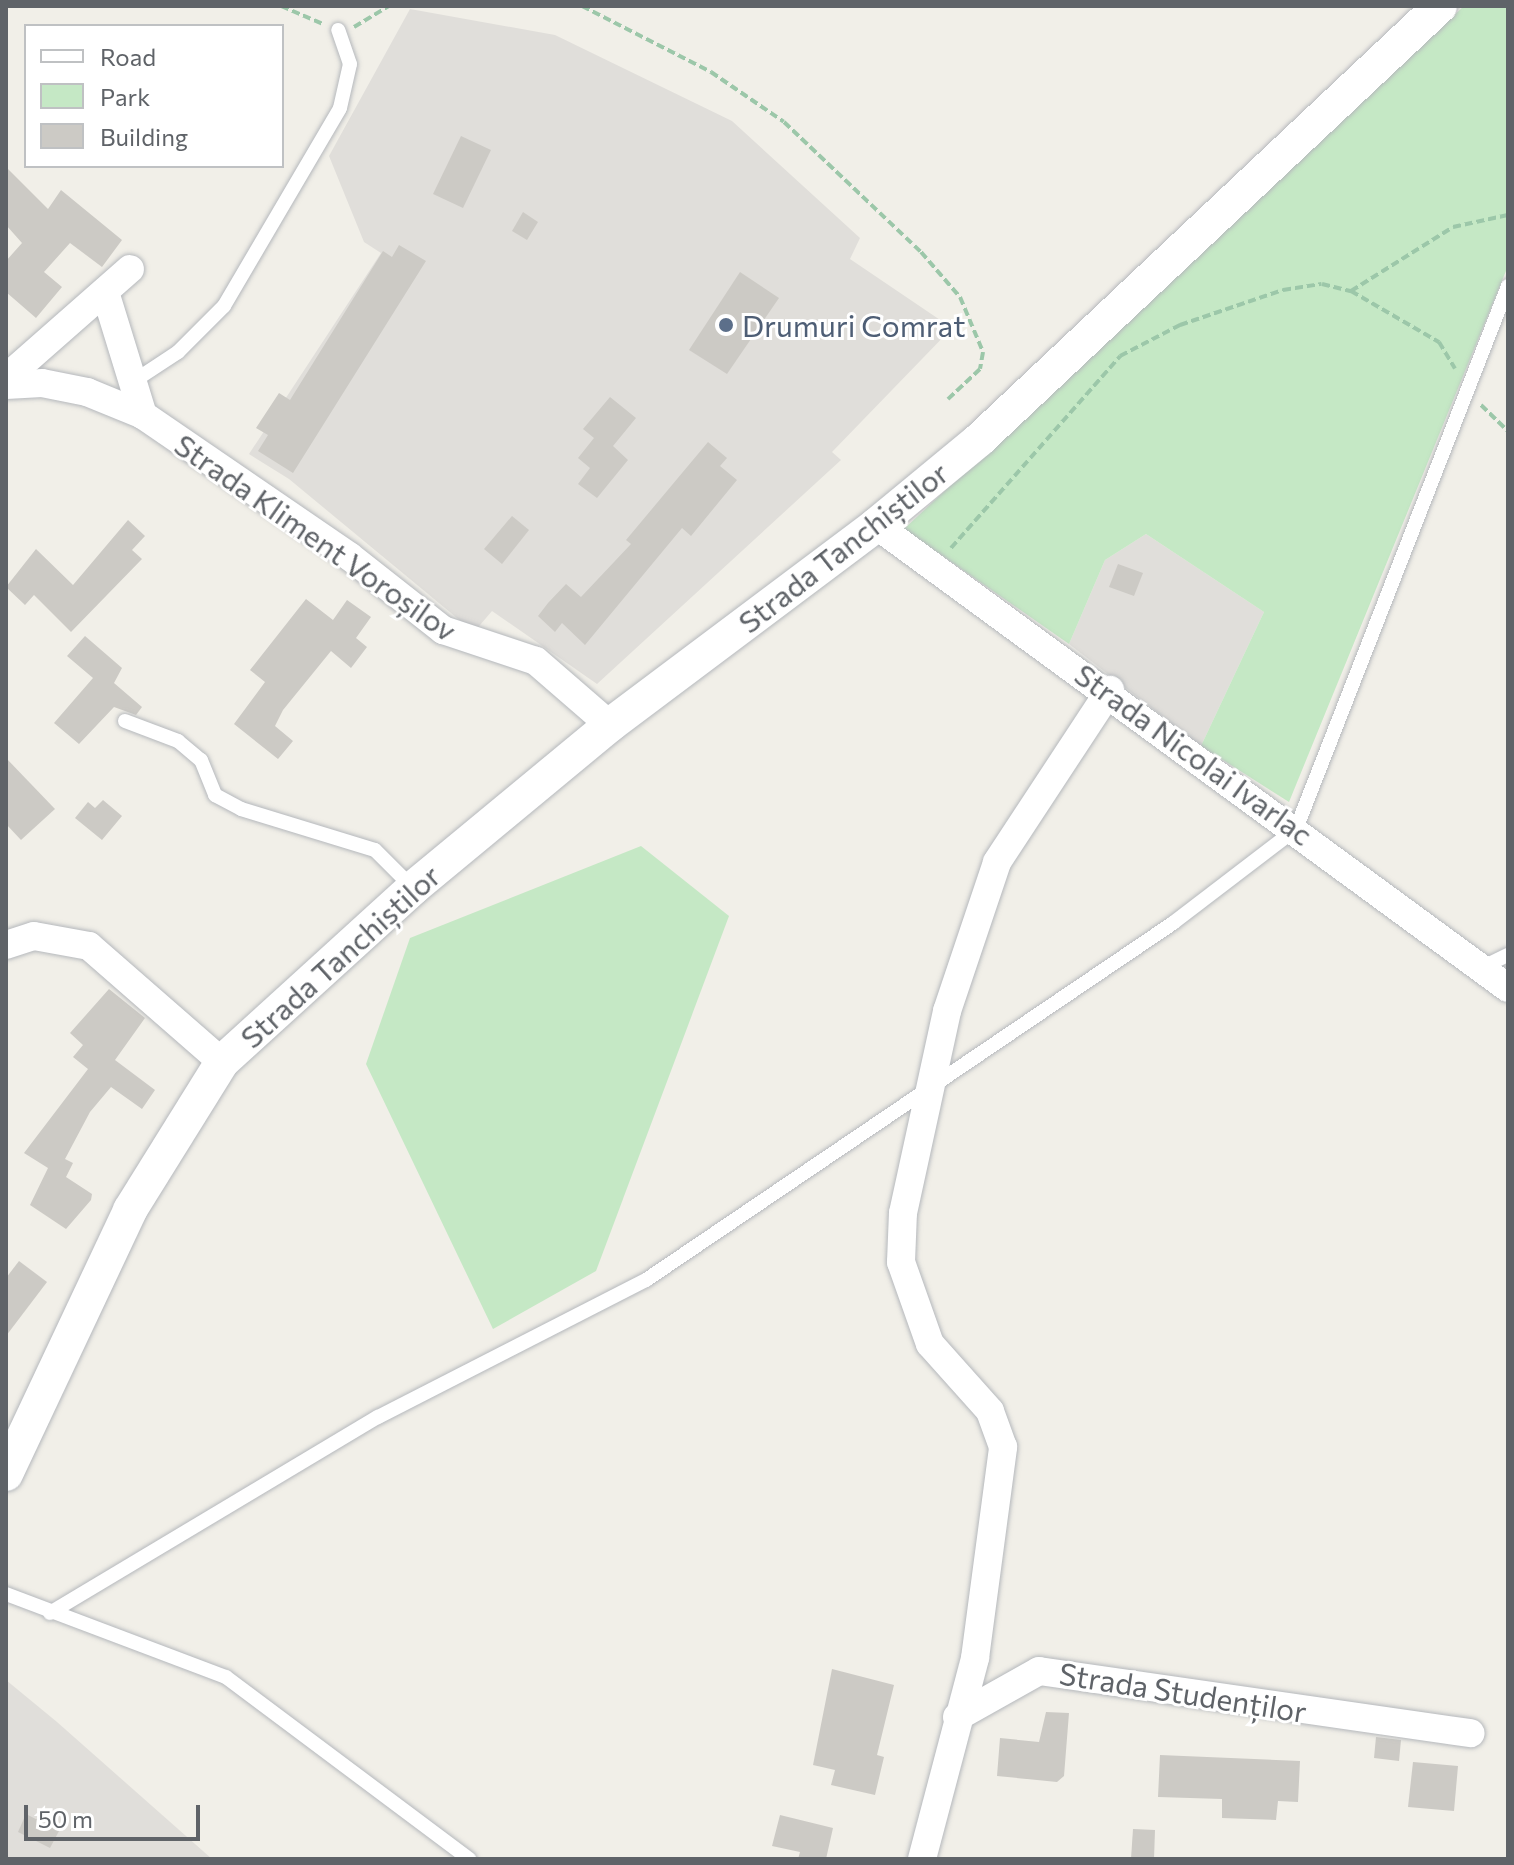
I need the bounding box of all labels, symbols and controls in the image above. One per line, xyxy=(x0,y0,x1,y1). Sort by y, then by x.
legend xyxy=(24,24,284,168)
text: Road xyxy=(100,42,156,71)
text: Park xyxy=(100,82,150,111)
text: Building xyxy=(100,122,188,151)
place label: Drumuri Comrat xyxy=(742,307,966,343)
marker: Drumuri Comrat xyxy=(717,316,735,334)
street label: Strada Kliment Voroșilov xyxy=(168,426,464,648)
street label: Strada Tanchiștilor xyxy=(731,454,955,640)
street label: Strada Nicolai Ivarlac xyxy=(1068,656,1320,852)
street label: Strada Tanchiștilor xyxy=(233,857,447,1055)
street label: Strada Studenților xyxy=(1057,1655,1309,1729)
scale bar xyxy=(28,1789,204,1839)
text: 50 m xyxy=(38,1804,93,1833)

